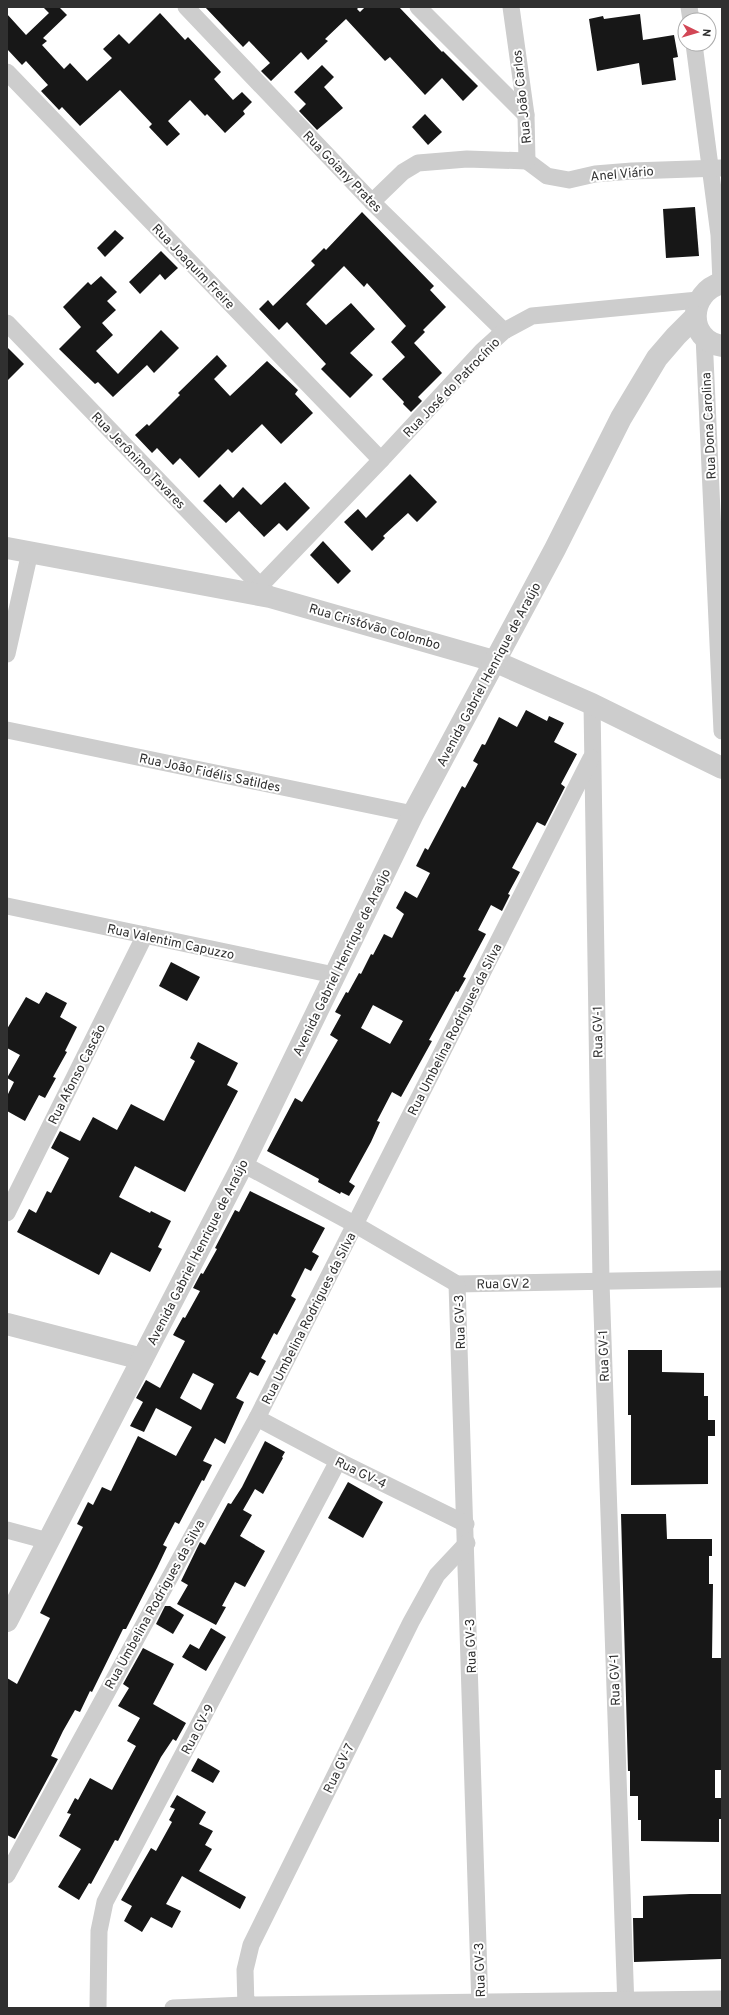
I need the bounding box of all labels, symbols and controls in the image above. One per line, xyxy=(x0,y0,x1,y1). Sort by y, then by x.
north arrow xyxy=(677,12,717,52)
text: N xyxy=(699,28,713,37)
street label: Rua João Carlos xyxy=(510,49,536,145)
street label: Rua Goiany Prates xyxy=(299,128,384,216)
street label: Anel Viário xyxy=(590,164,654,186)
street label: Rua Joaquim Freire xyxy=(148,221,237,313)
street label: Rua José do Patrocínio xyxy=(401,335,504,442)
street label: Rua Dona Carolina xyxy=(699,372,721,480)
street label: Rua Jerônimo Tavares xyxy=(87,410,188,513)
street label: Avenida Gabriel Henrique de Araújo xyxy=(434,580,545,770)
street label: Rua Cristóvão Colombo xyxy=(307,601,442,654)
street label: Rua João Fidélis Satildes xyxy=(137,751,282,797)
street label: Avenida Gabriel Henrique de Araújo xyxy=(290,867,395,1059)
street label: Rua Valentim Capuzzo xyxy=(106,922,236,964)
street label: Rua Umbelina Rodrigues da Silva xyxy=(405,941,506,1119)
street label: Rua GV-1 xyxy=(591,1006,607,1058)
street label: Rua Afonso Cascão xyxy=(46,1022,110,1128)
street label: Avenida Gabriel Henrique de Araújo xyxy=(145,1157,253,1348)
street label: Rua Umbelina Rodrigues da Silva xyxy=(259,1230,360,1408)
street label: Rua GV 2 xyxy=(476,1277,530,1293)
street label: Rua GV-3 xyxy=(452,1294,470,1350)
street label: Rua GV-1 xyxy=(596,1330,614,1382)
street label: Rua GV-4 xyxy=(332,1454,388,1493)
street label: Rua Umbelina Rodrigues da Silva xyxy=(102,1518,209,1692)
street label: Rua GV-3 xyxy=(463,1618,481,1674)
street label: Rua GV-1 xyxy=(607,1654,625,1706)
street label: Rua GV-9 xyxy=(179,1702,219,1758)
street label: Rua GV-7 xyxy=(321,1741,359,1796)
street label: Rua GV-3 xyxy=(472,1942,490,1998)

